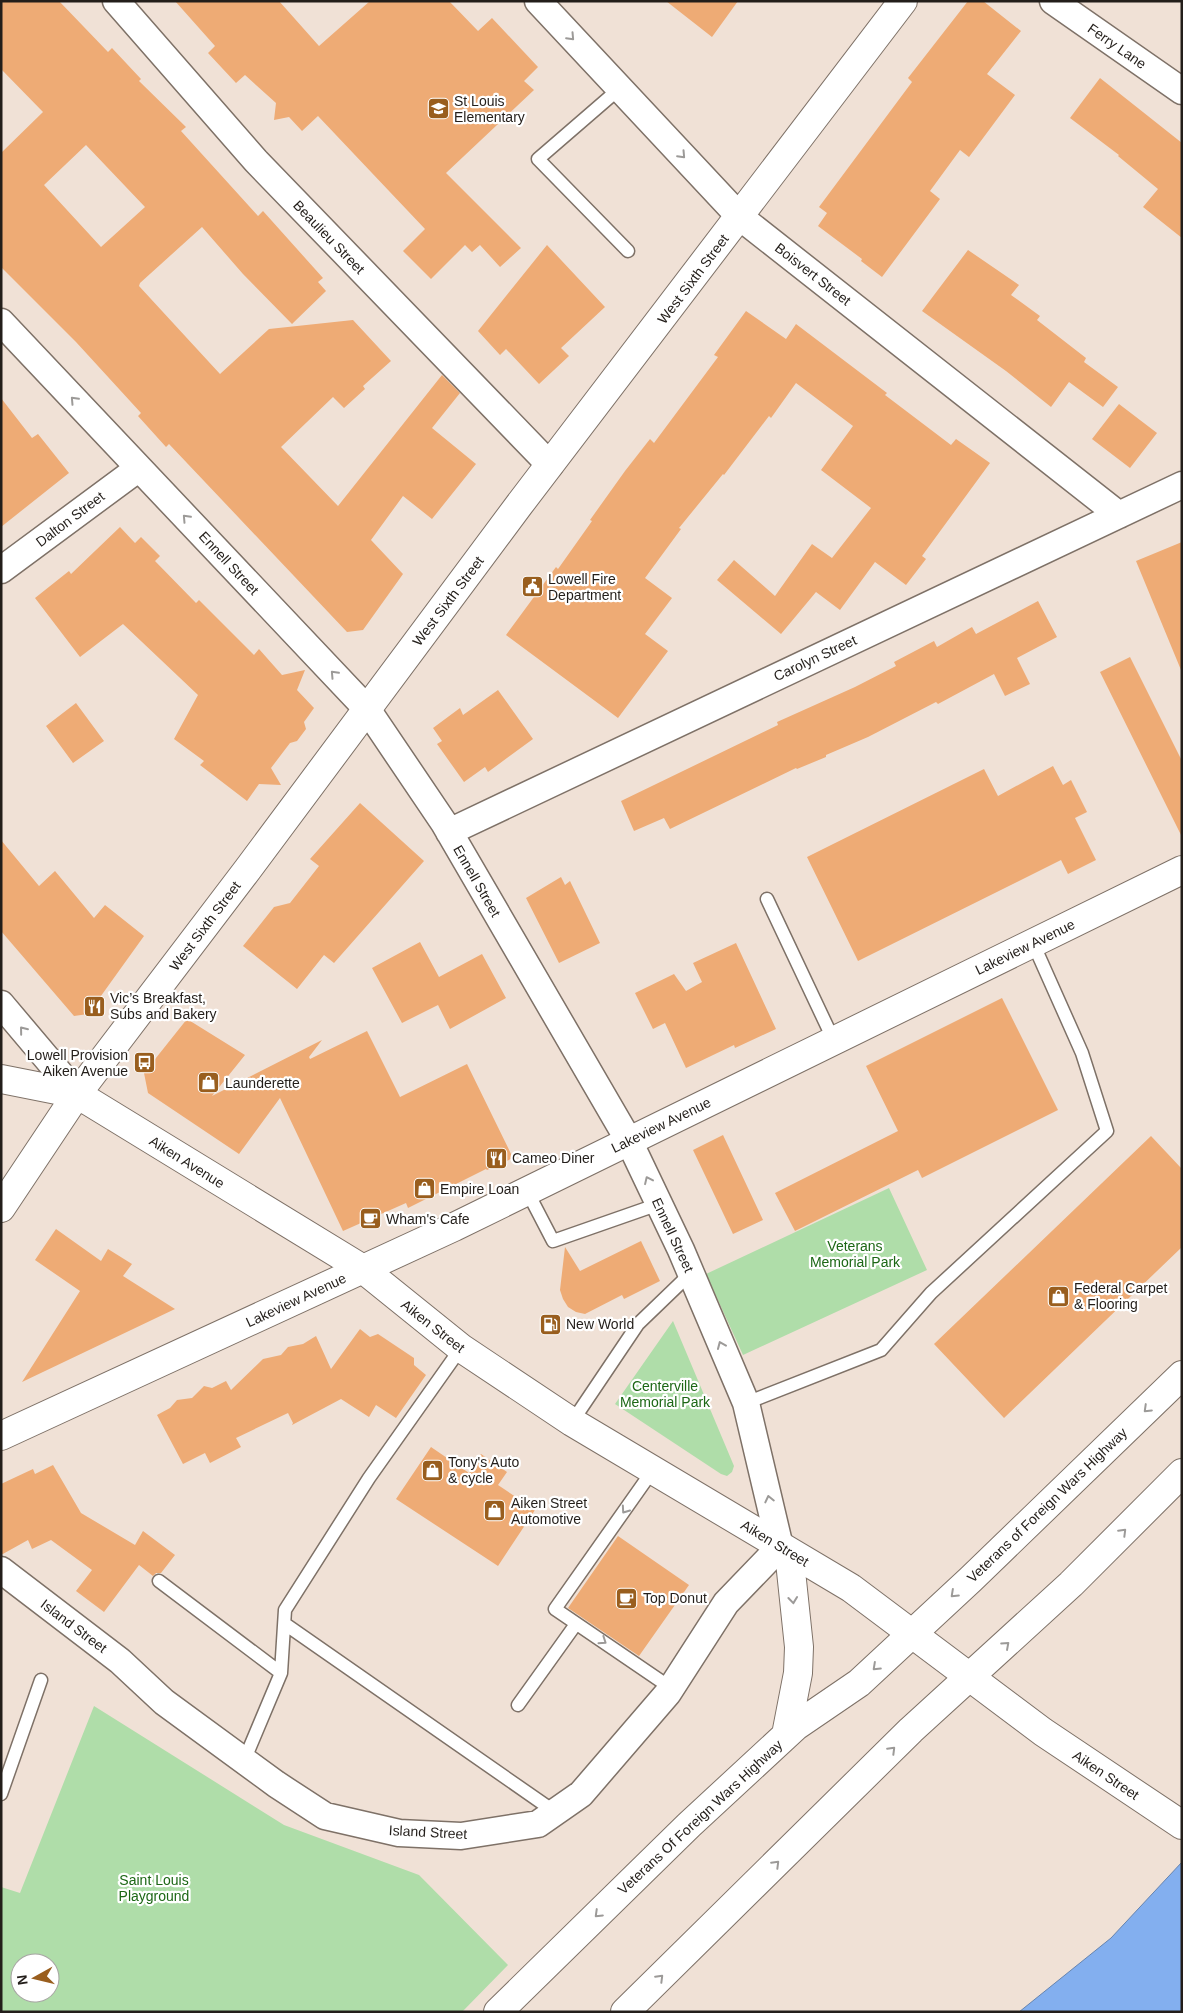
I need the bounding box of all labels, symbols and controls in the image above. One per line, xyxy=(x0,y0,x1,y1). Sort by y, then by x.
street label: Ferry Lane xyxy=(1085,20,1149,72)
one-way arrow xyxy=(565,31,574,40)
place label: St Louis Elementary xyxy=(454,93,525,125)
school or university icon: St Louis Elementary xyxy=(426,97,450,121)
one-way arrow xyxy=(676,150,685,159)
street label: Beaulieu Street xyxy=(290,197,368,277)
street label: West Sixth Street xyxy=(654,231,732,327)
street label: Boisvert Street xyxy=(772,239,854,309)
one-way arrow xyxy=(71,396,80,405)
street label: Dalton Street xyxy=(33,488,108,550)
one-way arrow xyxy=(183,514,192,523)
street label: Ennell Street xyxy=(196,528,262,598)
street label: West Sixth Street xyxy=(409,553,487,649)
place label: Lowell Fire Department xyxy=(548,571,621,603)
public building icon: Lowell Fire Department xyxy=(520,575,544,599)
street label: Carolyn Street xyxy=(771,632,859,684)
one-way arrow xyxy=(330,671,339,680)
street label: Ennell Street xyxy=(450,842,504,920)
street label: West Sixth Street xyxy=(166,878,244,974)
street label: Lakeview Avenue xyxy=(973,916,1078,978)
place label: Vic’s Breakfast, Subs and Bakery xyxy=(110,990,217,1022)
restaurant icon: Vic’s Breakfast, Subs and Bakery xyxy=(82,994,106,1018)
one-way arrow xyxy=(21,1027,29,1036)
place label: Lowell Provision Aiken Avenue xyxy=(27,1047,128,1079)
bus stop icon: Lowell Provision Aiken Avenue xyxy=(132,1051,156,1075)
shop icon: Launderette xyxy=(197,1071,221,1095)
place label: Launderette xyxy=(225,1075,300,1091)
street label: Lakeview Avenue xyxy=(609,1094,714,1156)
street label: Aiken Avenue xyxy=(147,1133,228,1192)
restaurant icon: Cameo Diner xyxy=(484,1146,508,1170)
place label: Cameo Diner xyxy=(512,1150,595,1166)
one-way arrow xyxy=(643,1176,654,1185)
shop icon: Empire Loan xyxy=(412,1177,436,1201)
place label: Empire Loan xyxy=(440,1181,519,1197)
street label: Ennell Street xyxy=(649,1195,697,1275)
cafe icon: Wham's Cafe xyxy=(358,1207,382,1231)
place label: Wham's Cafe xyxy=(386,1211,470,1227)
park label: Veterans Memorial Park xyxy=(810,1238,901,1270)
street label: Lakeview Avenue xyxy=(243,1270,349,1330)
place label: Federal Carpet & Flooring xyxy=(1074,1280,1167,1312)
shop icon: Federal Carpet & Flooring xyxy=(1046,1284,1070,1308)
street label: Aiken Street xyxy=(398,1296,468,1356)
fuel station icon: New World xyxy=(538,1312,562,1336)
place label: New World xyxy=(566,1316,634,1332)
one-way arrow xyxy=(717,1341,727,1350)
park label: Centerville Memorial Park xyxy=(620,1378,711,1410)
one-way arrow xyxy=(1143,1403,1152,1412)
street label: Veterans of Foreign Wars Highway xyxy=(964,1424,1130,1586)
place label: Tony's Auto & cycle xyxy=(448,1454,519,1486)
shop icon: Tony's Auto & cycle xyxy=(420,1458,444,1482)
place label: Aiken Street Automotive xyxy=(511,1495,587,1527)
one-way arrow xyxy=(764,1495,775,1504)
shop icon: Aiken Street Automotive xyxy=(483,1499,507,1523)
one-way arrow xyxy=(622,1504,631,1514)
street label: Aiken Street xyxy=(738,1517,812,1570)
one-way arrow xyxy=(1117,1529,1126,1538)
cafe icon: Top Donut xyxy=(615,1586,639,1610)
one-way arrow xyxy=(951,1588,960,1597)
place label: Top Donut xyxy=(643,1590,707,1606)
street label: Island Street xyxy=(38,1596,110,1656)
one-way arrow xyxy=(788,1597,799,1605)
one-way arrow xyxy=(598,1635,607,1645)
one-way arrow xyxy=(1000,1642,1009,1651)
one-way arrow xyxy=(872,1661,881,1670)
street label: Veterans Of Foreign Wars Highway xyxy=(614,1737,786,1897)
one-way arrow xyxy=(886,1746,895,1755)
street label: Aiken Street xyxy=(1070,1747,1142,1803)
street label: Island Street xyxy=(388,1822,468,1842)
one-way arrow xyxy=(770,1860,779,1869)
park label: Saint Louis Playground xyxy=(119,1872,189,1904)
one-way arrow xyxy=(595,1908,604,1917)
north arrow xyxy=(10,1953,60,2003)
text: N xyxy=(13,1974,31,1986)
one-way arrow xyxy=(654,1974,663,1983)

